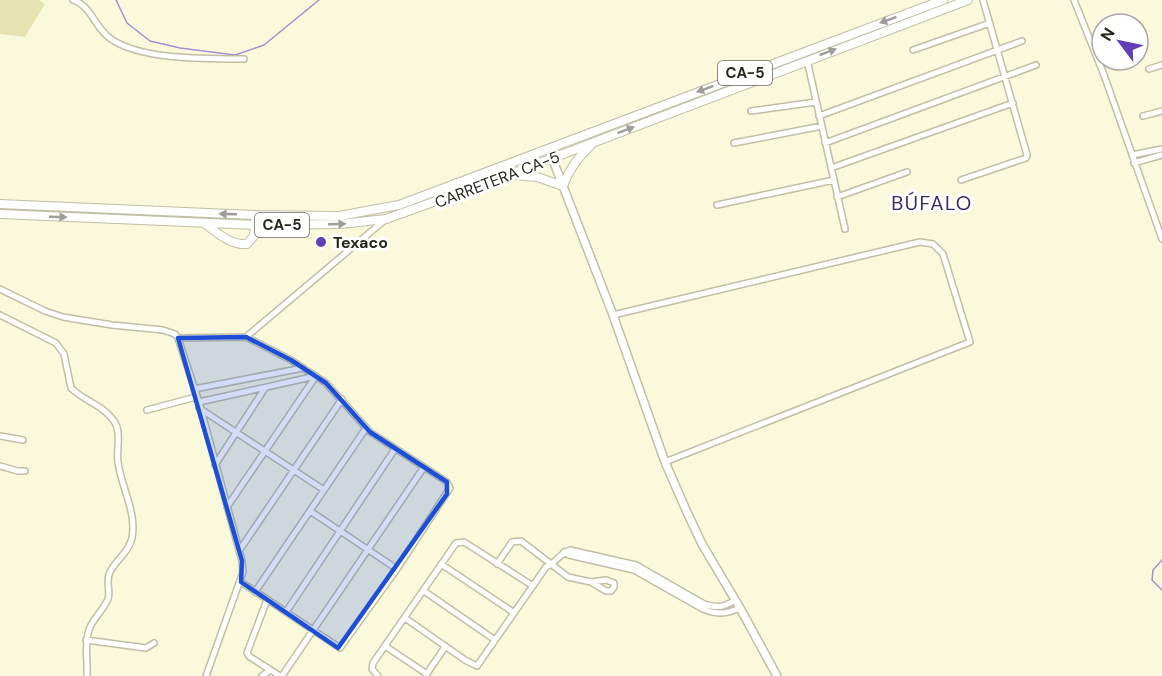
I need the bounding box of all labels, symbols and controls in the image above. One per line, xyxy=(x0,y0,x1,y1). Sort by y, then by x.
north arrow xyxy=(1090,12,1150,72)
one-way arrow xyxy=(879,16,897,26)
text: N xyxy=(1096,24,1120,45)
one-way arrow xyxy=(819,47,837,57)
road number: CA-5 xyxy=(718,61,772,85)
one-way arrow xyxy=(696,84,714,94)
one-way arrow xyxy=(617,124,635,134)
street label: CARRETERA CA-5 xyxy=(432,146,563,213)
district label: BÚFALO xyxy=(891,190,973,216)
one-way arrow xyxy=(219,210,238,219)
one-way arrow xyxy=(49,212,68,221)
road number: CA-5 xyxy=(255,213,309,237)
one-way arrow xyxy=(328,219,347,229)
place label: Texaco xyxy=(333,232,388,253)
marker: Texaco xyxy=(314,235,328,249)

